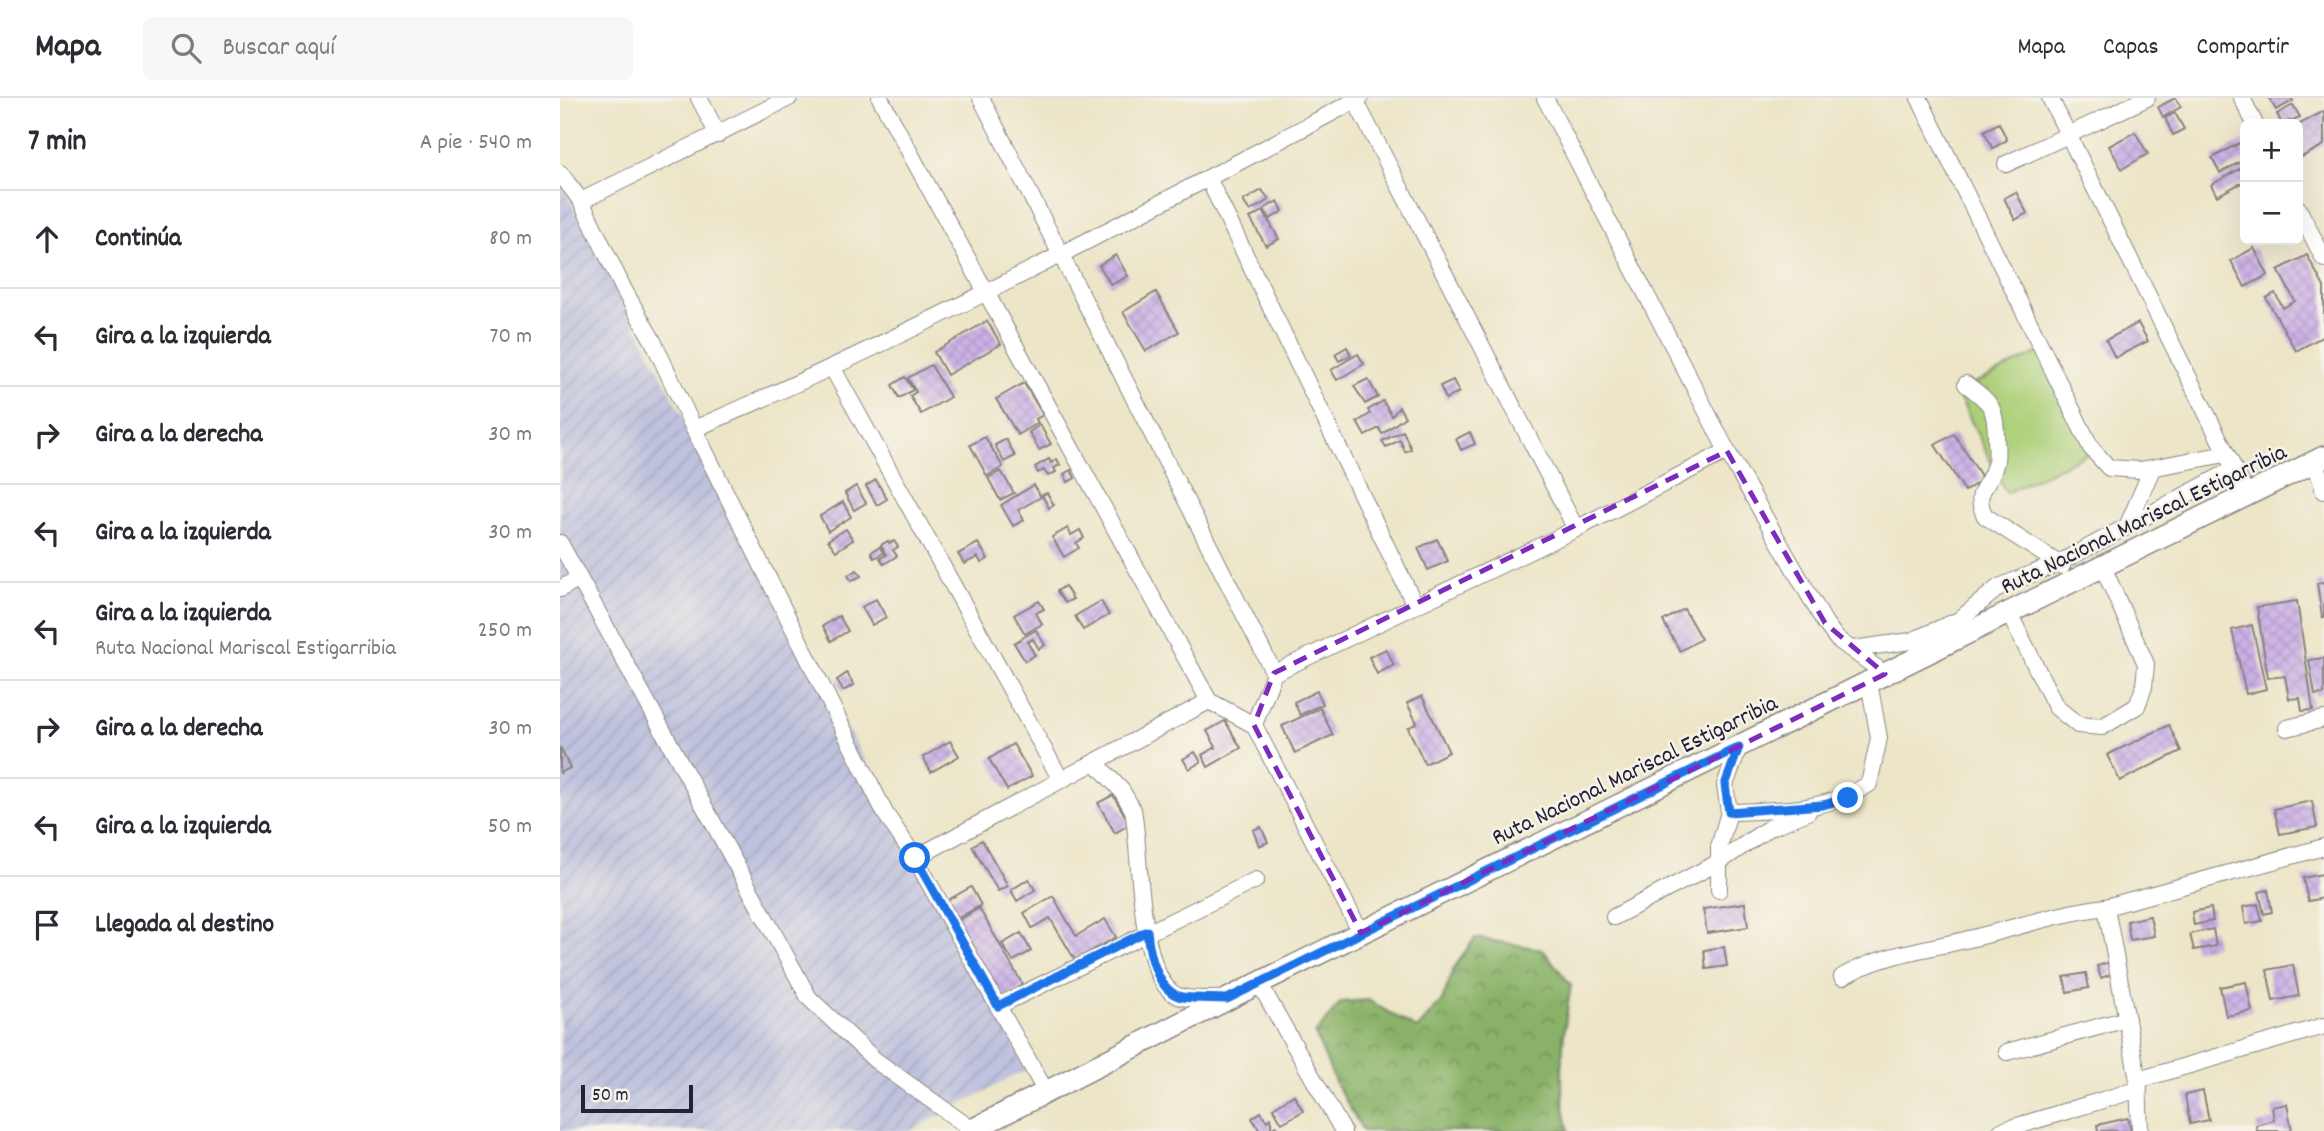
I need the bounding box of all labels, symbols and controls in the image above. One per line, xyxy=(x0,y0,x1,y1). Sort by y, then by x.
search box xyxy=(143,17,633,80)
text: Mapa xyxy=(35,25,101,72)
icon: search xyxy=(167,29,205,67)
text: Buscar aquí xyxy=(223,30,335,67)
text: Mapa xyxy=(2017,31,2065,65)
text: Capas xyxy=(2103,31,2159,65)
text: Compartir xyxy=(2197,31,2289,65)
map controls xyxy=(2240,119,2303,245)
button: + xyxy=(2240,119,2303,182)
text: 7 min xyxy=(28,122,86,165)
text: A pie · 540 m xyxy=(420,127,532,160)
button: − xyxy=(2240,182,2303,245)
icon: ahead xyxy=(28,220,66,258)
text: Continúa xyxy=(95,221,181,258)
text: 80 m xyxy=(489,223,532,256)
icon: left xyxy=(28,318,66,356)
text: Gira a la izquierda xyxy=(95,319,271,356)
text: 70 m xyxy=(490,321,532,354)
icon: right xyxy=(28,416,66,454)
text: Gira a la derecha xyxy=(95,417,262,454)
text: 30 m xyxy=(488,419,532,452)
street label: Ruta Nacional Mariscal Estigarribia xyxy=(1996,436,2294,605)
icon: left xyxy=(28,514,66,552)
text: Gira a la izquierda xyxy=(95,515,271,552)
text: 30 m xyxy=(488,517,532,550)
text: Gira a la izquierda xyxy=(95,596,271,633)
icon: left xyxy=(28,612,66,650)
text: 250 m xyxy=(478,615,532,648)
text: Ruta Nacional Mariscal Estigarribia xyxy=(95,633,396,666)
street label: Ruta Nacional Mariscal Estigarribia xyxy=(1487,687,1785,856)
icon: right xyxy=(28,710,66,748)
text: Gira a la derecha xyxy=(95,711,262,748)
text: 30 m xyxy=(488,713,532,746)
route end xyxy=(1832,782,1863,813)
icon: left xyxy=(28,808,66,846)
text: Gira a la izquierda xyxy=(95,809,271,846)
text: 50 m xyxy=(488,811,532,844)
route start xyxy=(899,842,930,873)
icon: arrive xyxy=(28,906,66,944)
text: Llegada al destino xyxy=(95,907,274,944)
scale bar xyxy=(581,1082,693,1114)
text: 50 m xyxy=(592,1083,629,1110)

